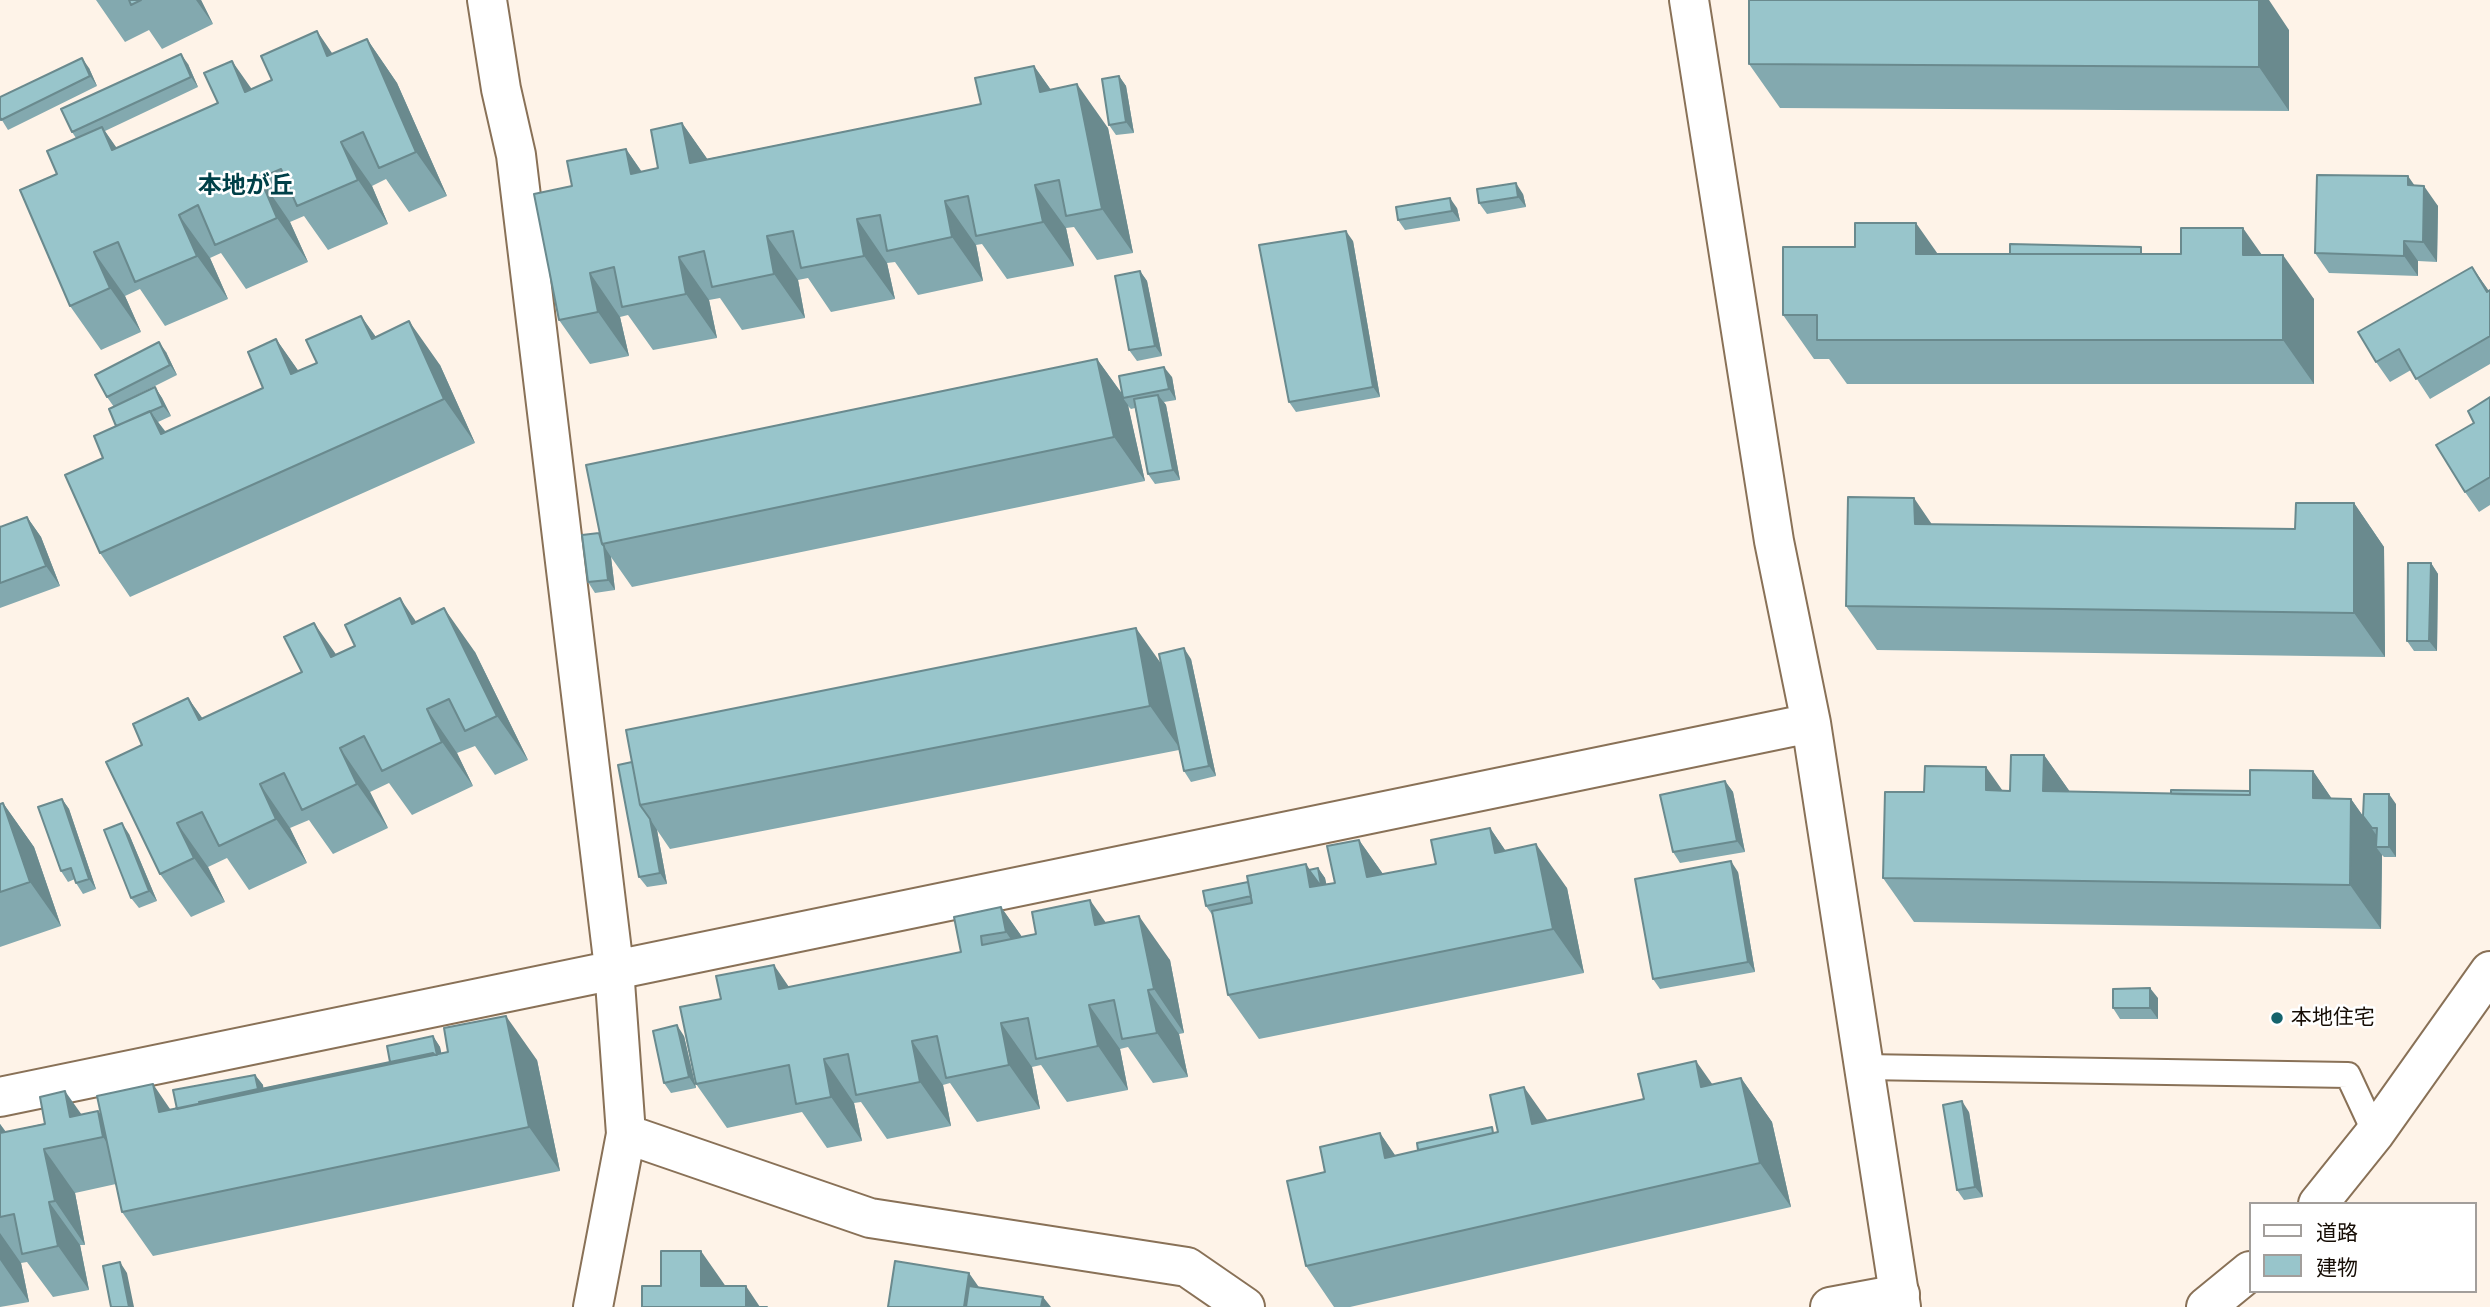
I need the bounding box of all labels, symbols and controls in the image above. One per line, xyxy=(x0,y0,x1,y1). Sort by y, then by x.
district label: 本地が丘 xyxy=(198,172,294,200)
place label: 本地住宅 xyxy=(2291,1005,2375,1031)
marker: 本地住宅 xyxy=(2269,1010,2285,1026)
legend xyxy=(2248,1202,2476,1293)
text: 道路 xyxy=(2316,1221,2358,1244)
text: 建物 xyxy=(2316,1256,2358,1279)

